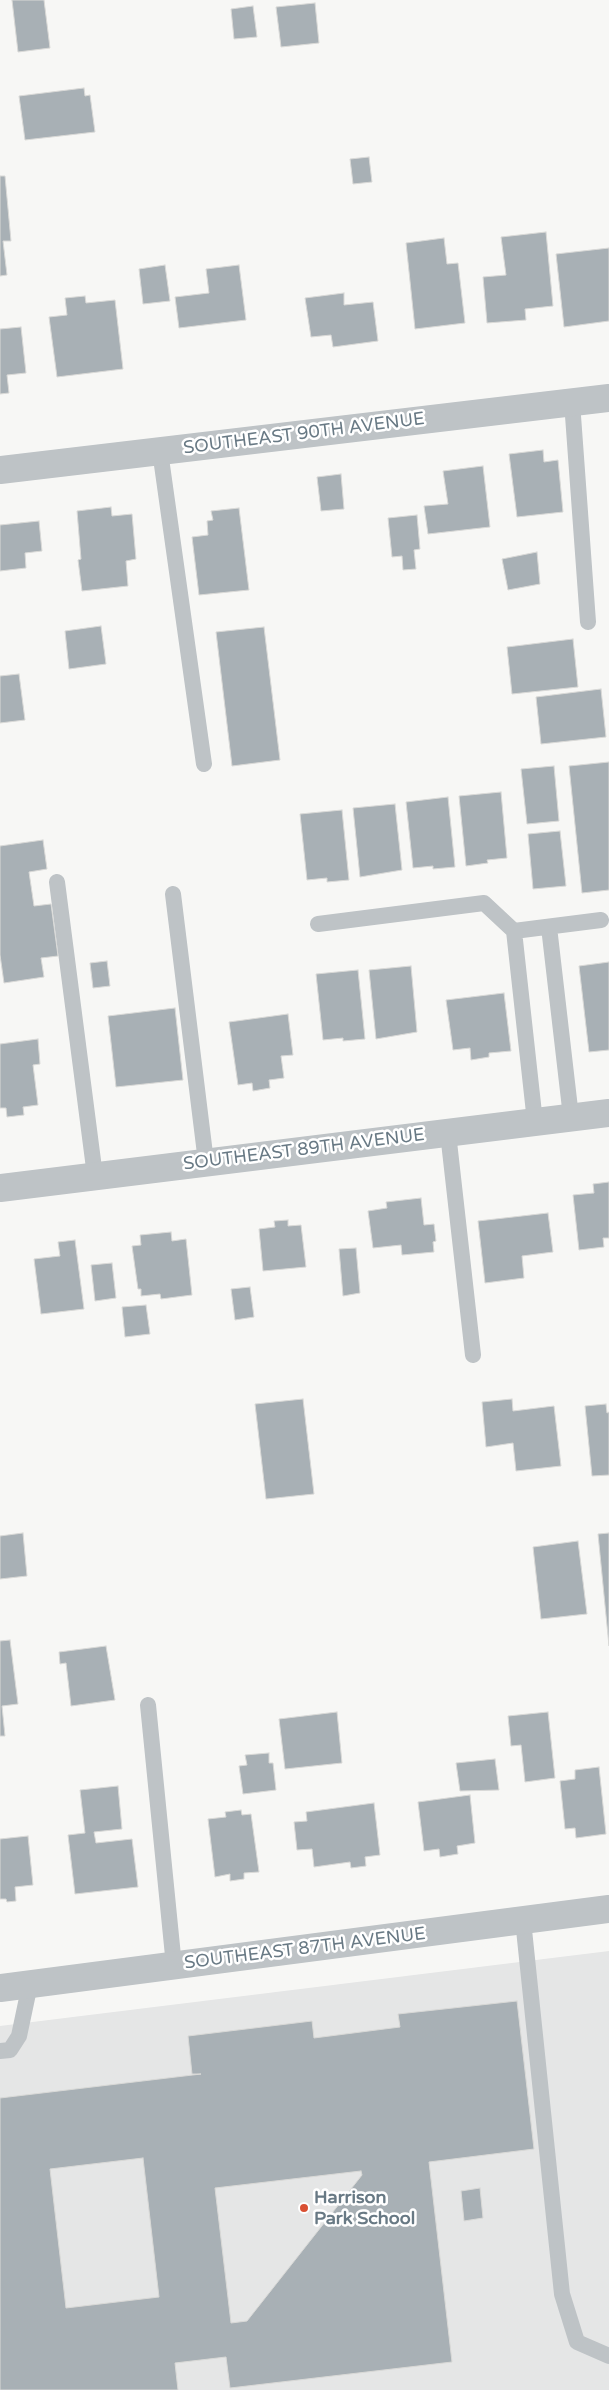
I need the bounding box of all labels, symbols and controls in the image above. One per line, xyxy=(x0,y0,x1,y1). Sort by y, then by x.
street label: SOUTHEAST 90TH AVENUE xyxy=(182,408,426,460)
street label: SOUTHEAST 89TH AVENUE xyxy=(182,1124,426,1176)
street label: SOUTHEAST 87TH AVENUE xyxy=(183,1923,427,1975)
place label: Harrison Park School xyxy=(314,2187,415,2230)
marker: Harrison Park School xyxy=(298,2202,310,2214)

